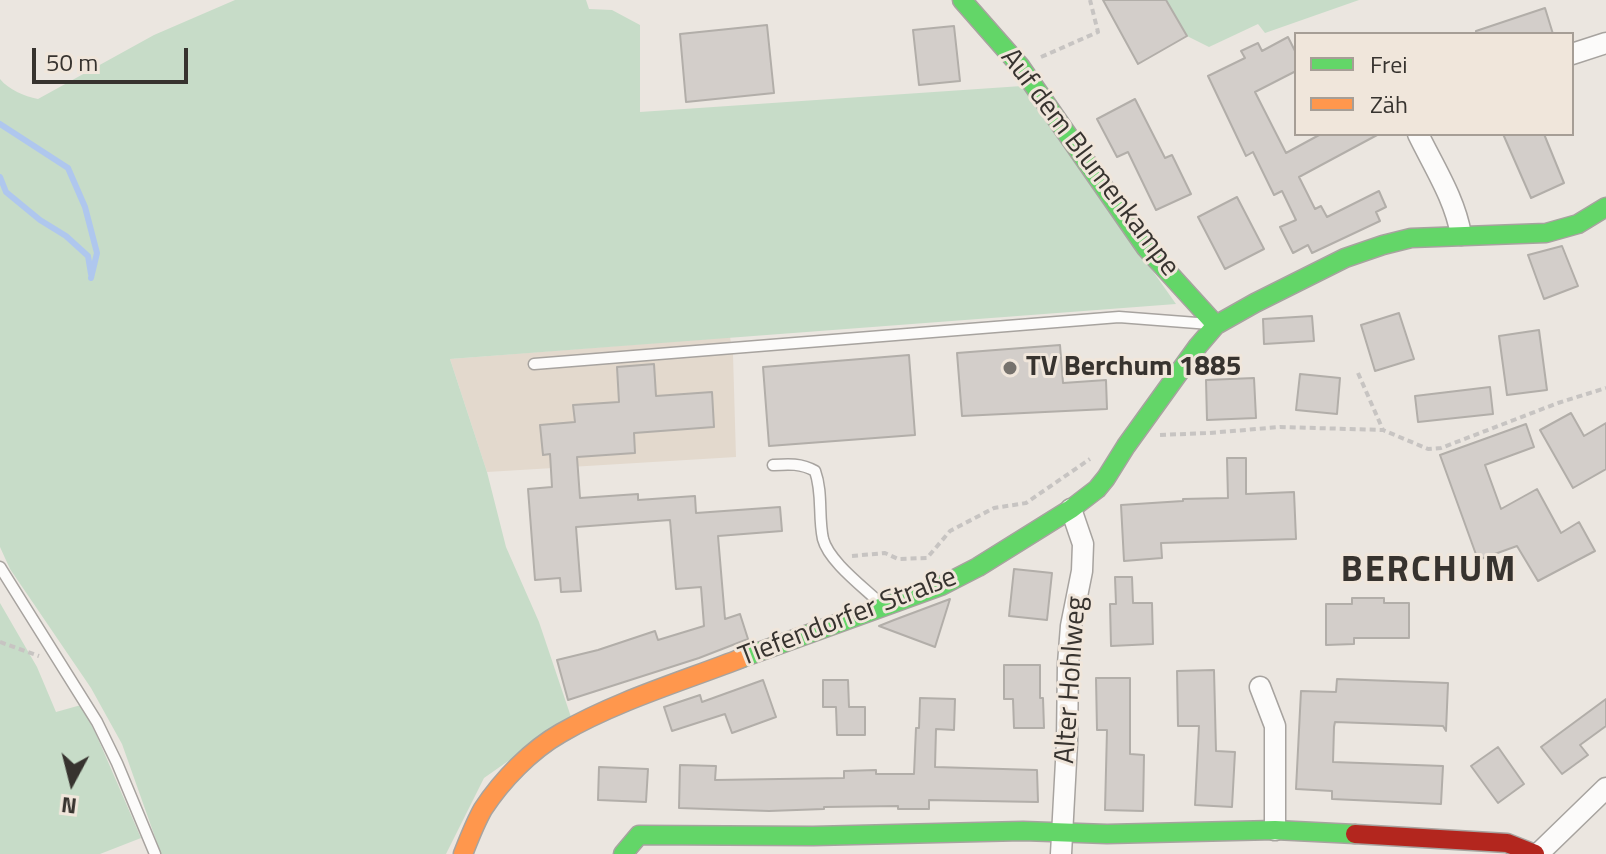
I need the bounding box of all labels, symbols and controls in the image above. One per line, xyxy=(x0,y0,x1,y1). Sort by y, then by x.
scale bar xyxy=(36,32,192,82)
legend xyxy=(1294,32,1574,136)
street label: Auf dem Blumenkampe xyxy=(992,43,1186,283)
text: 50 m xyxy=(46,44,98,80)
text: Frei xyxy=(1370,46,1408,82)
text: Zäh xyxy=(1370,86,1408,122)
place label: TV Berchum 1885 xyxy=(1026,351,1241,385)
marker: TV Berchum 1885 xyxy=(1001,359,1019,377)
district label: BERCHUM xyxy=(1341,550,1517,594)
street label: Tiefendorfer Straße xyxy=(735,561,961,675)
street label: Alter Hohlweg xyxy=(1049,595,1095,765)
north arrow xyxy=(32,742,112,822)
text: N xyxy=(59,788,79,824)

